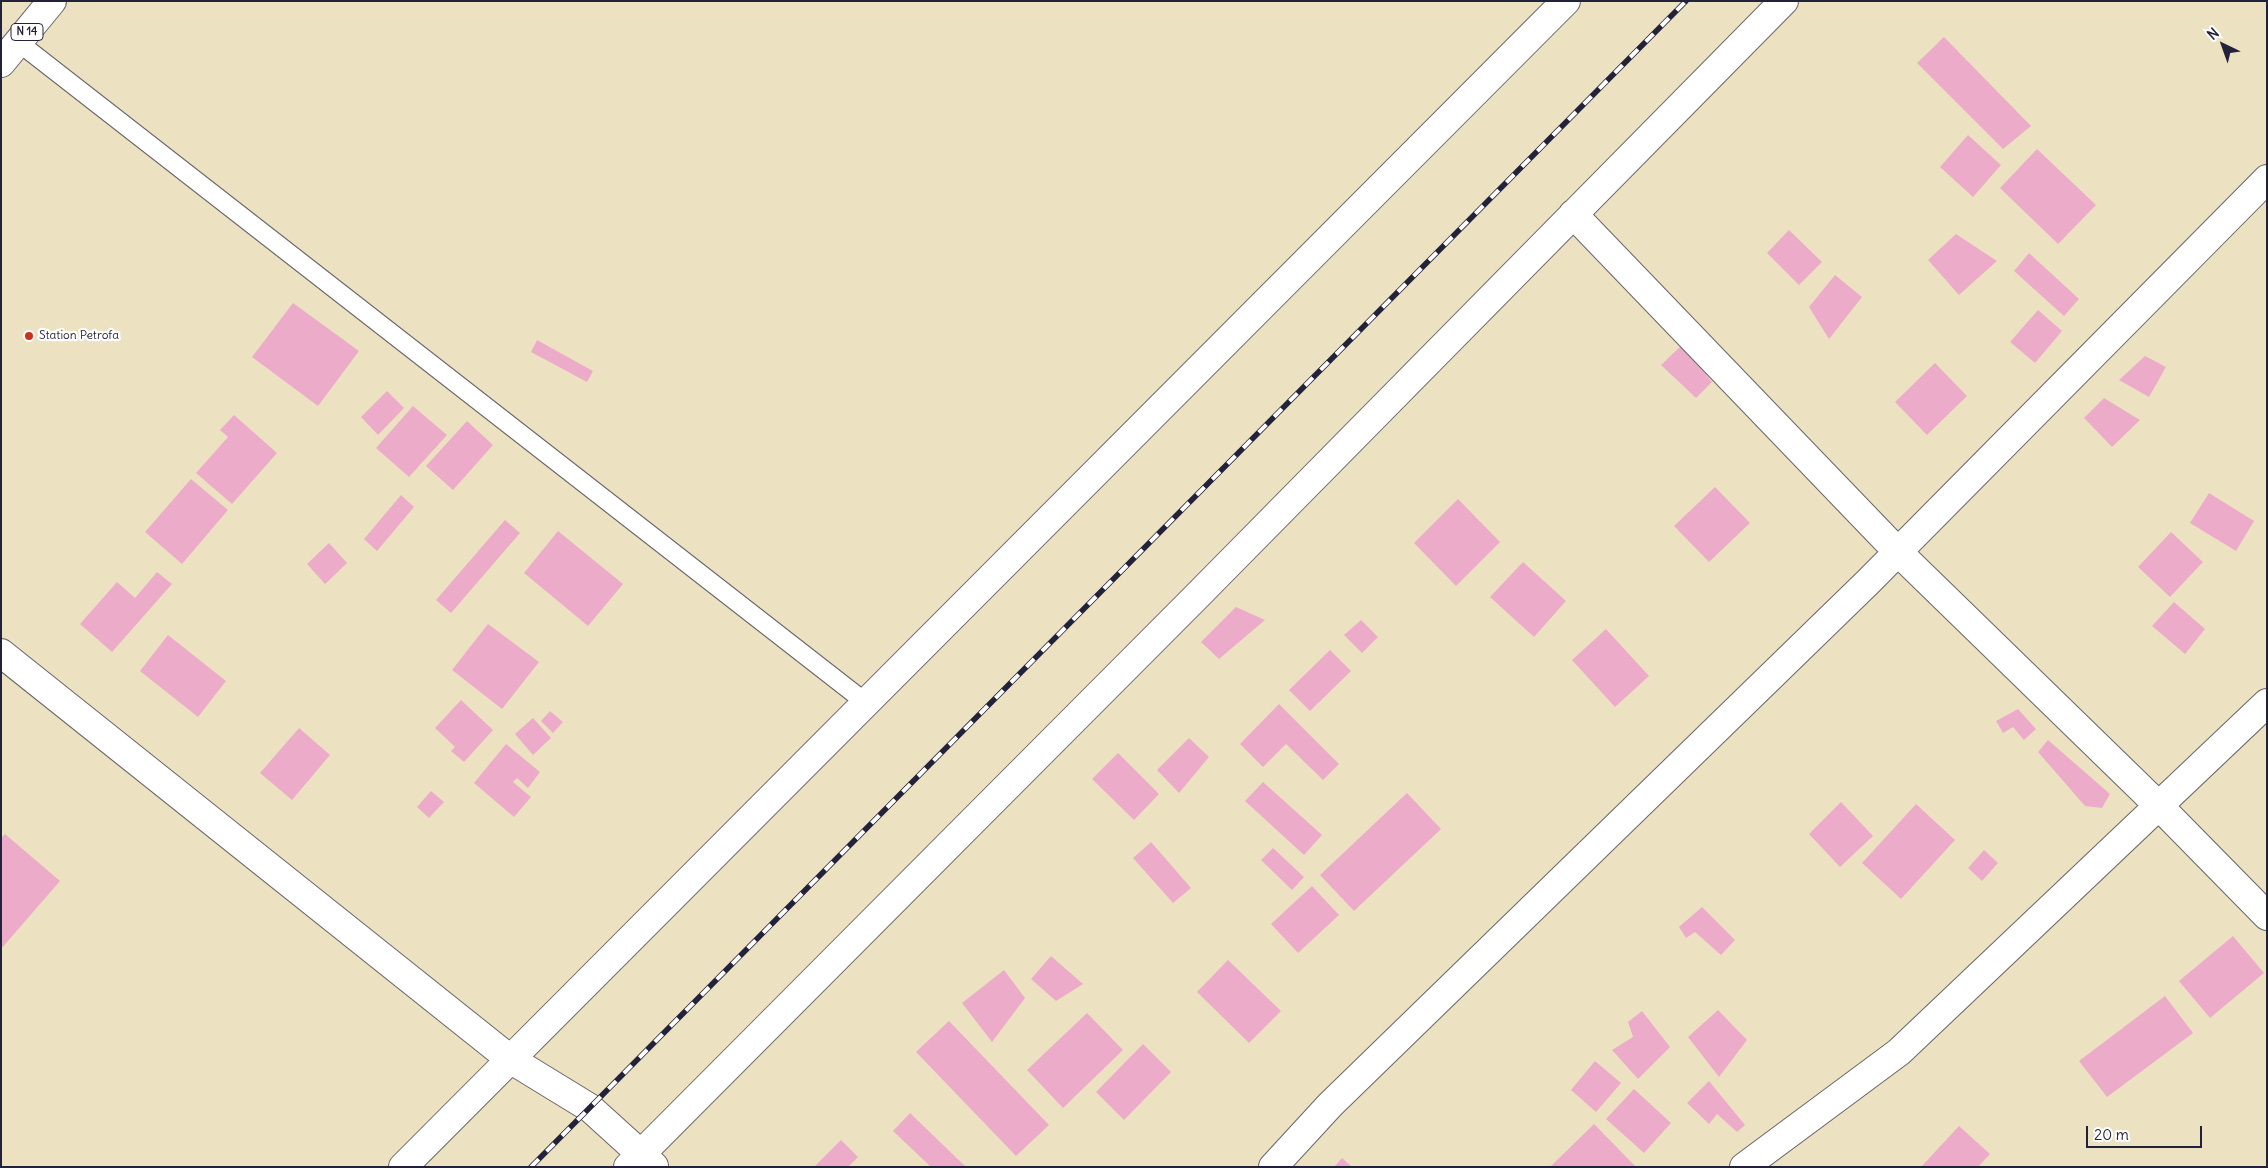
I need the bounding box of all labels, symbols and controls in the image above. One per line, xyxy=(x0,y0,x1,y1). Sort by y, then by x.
north arrow xyxy=(2198,20,2248,70)
road number: N 14 xyxy=(11,24,43,41)
text: N xyxy=(2203,24,2223,44)
place label: Station Petrofa xyxy=(39,329,119,343)
marker: Station Petrofa xyxy=(23,330,35,342)
scale bar xyxy=(2088,1116,2204,1148)
text: 20 m xyxy=(2094,1125,2129,1144)

